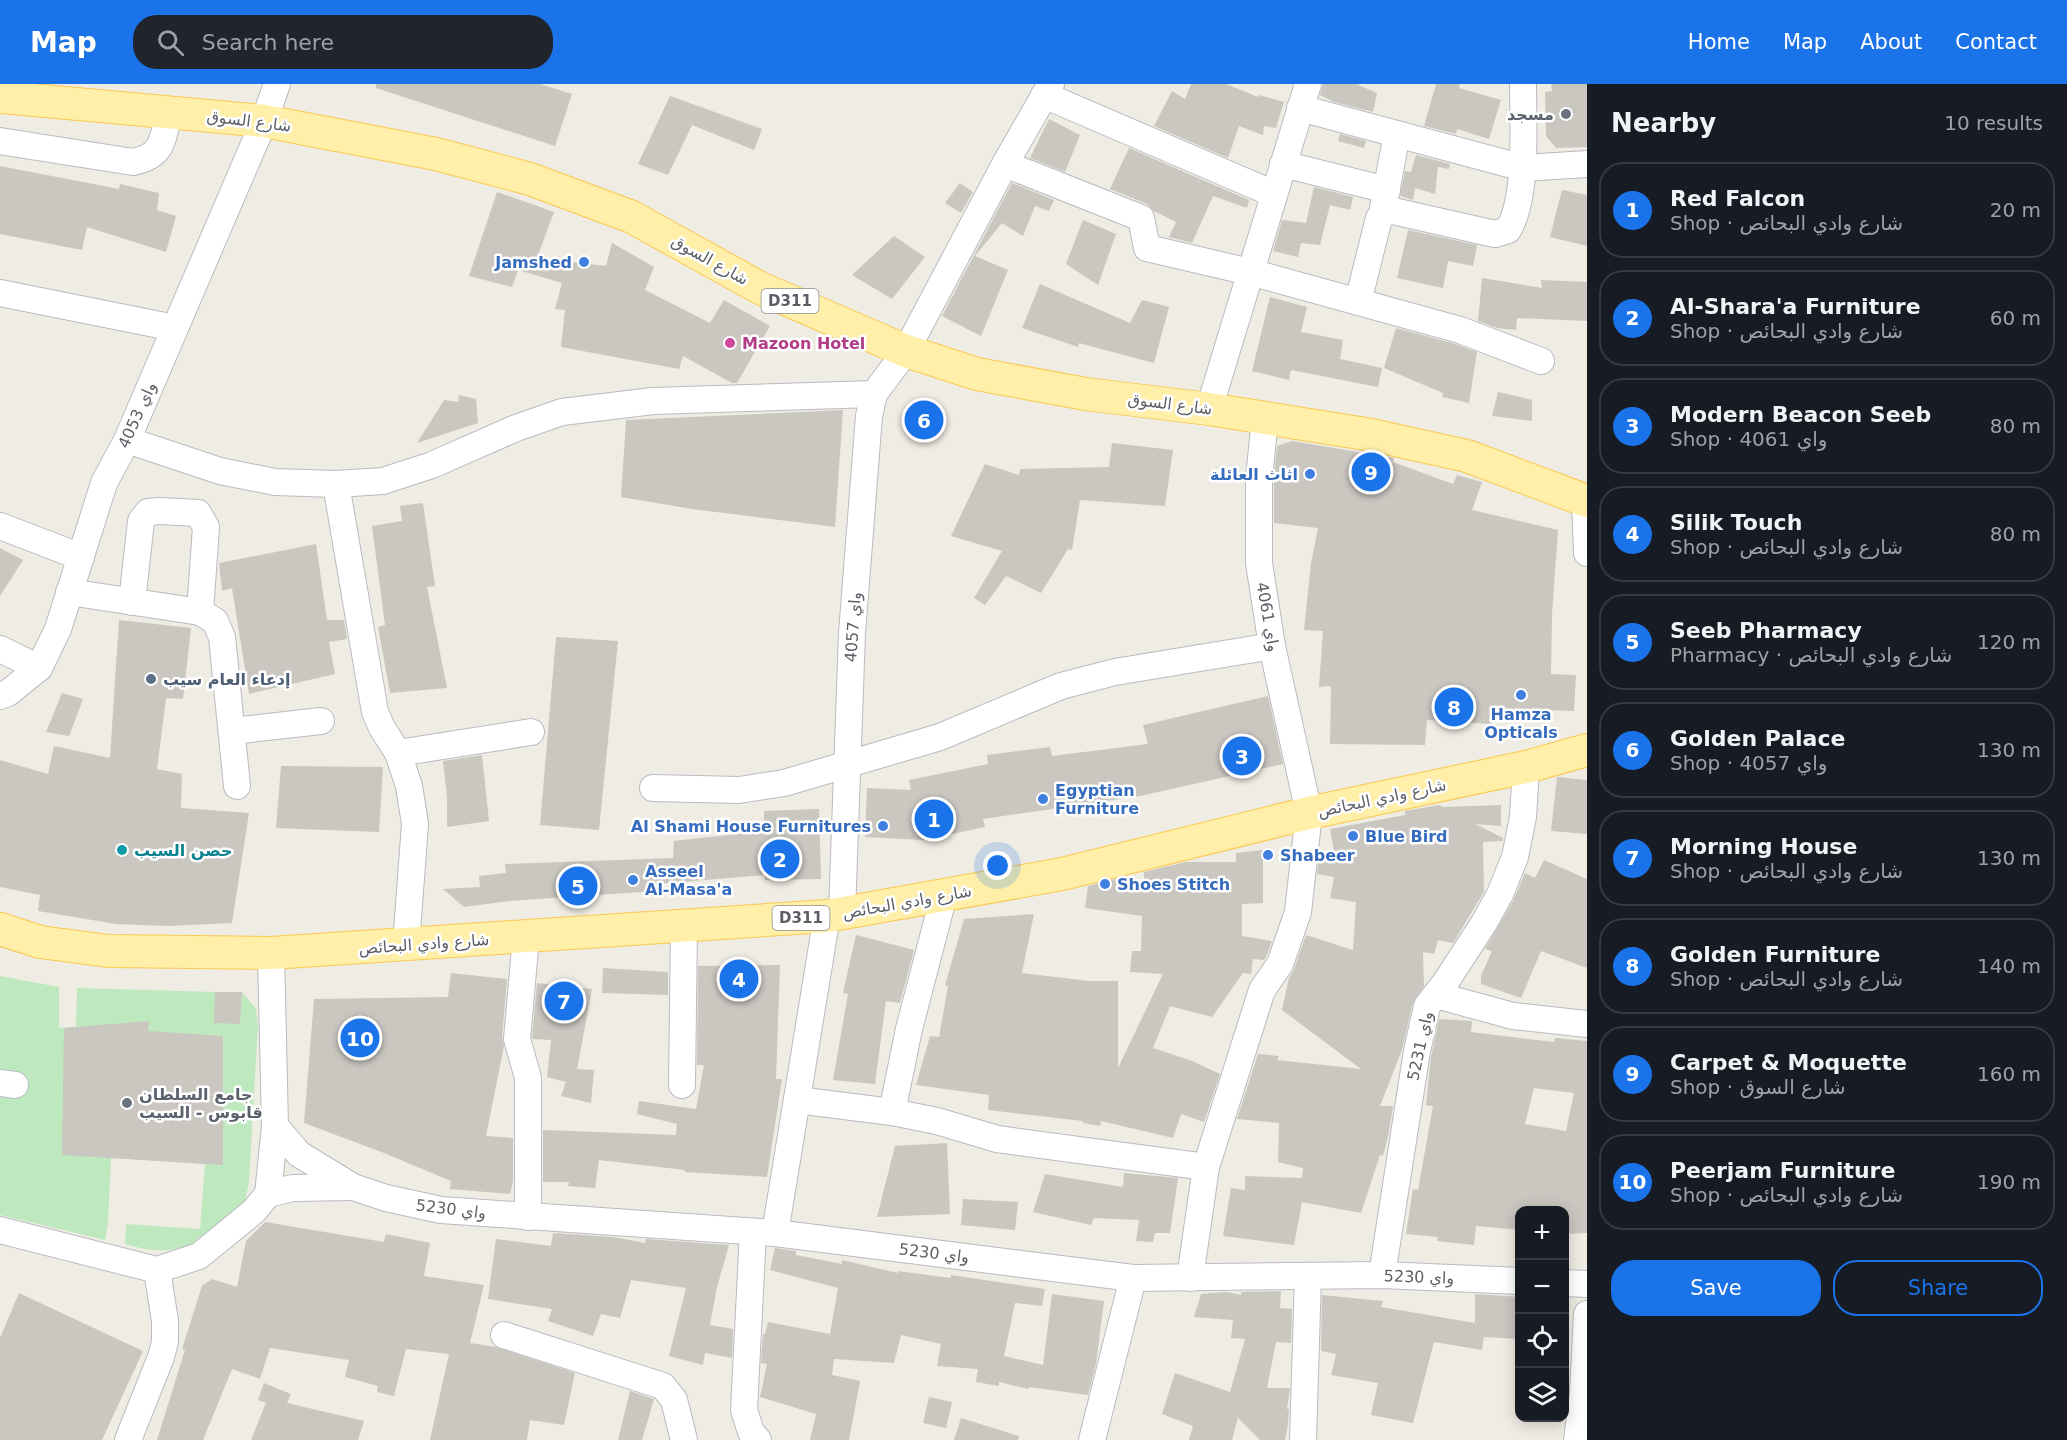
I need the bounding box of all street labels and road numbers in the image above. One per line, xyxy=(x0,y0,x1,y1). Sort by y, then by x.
street label: شارع السوق xyxy=(206,106,292,137)
street label: شارع السوق xyxy=(668,231,752,290)
road number: D311 xyxy=(762,289,818,313)
street label: واي 4053 xyxy=(114,379,161,451)
street label: شارع السوق xyxy=(1127,389,1213,420)
street label: واي 4061 xyxy=(1252,581,1283,654)
street label: واي 4057 xyxy=(841,591,866,663)
street label: شارع وادي البحائص xyxy=(1316,775,1448,822)
street label: شارع وادي البحائص xyxy=(841,881,973,924)
road number: D311 xyxy=(772,906,830,930)
street label: شارع وادي البحائص xyxy=(358,930,490,959)
street label: واي 5231 xyxy=(1403,1010,1438,1083)
street label: واي 5230 xyxy=(415,1195,487,1224)
street label: واي 5230 xyxy=(898,1239,970,1268)
street label: واي 5230 xyxy=(1383,1266,1455,1289)

